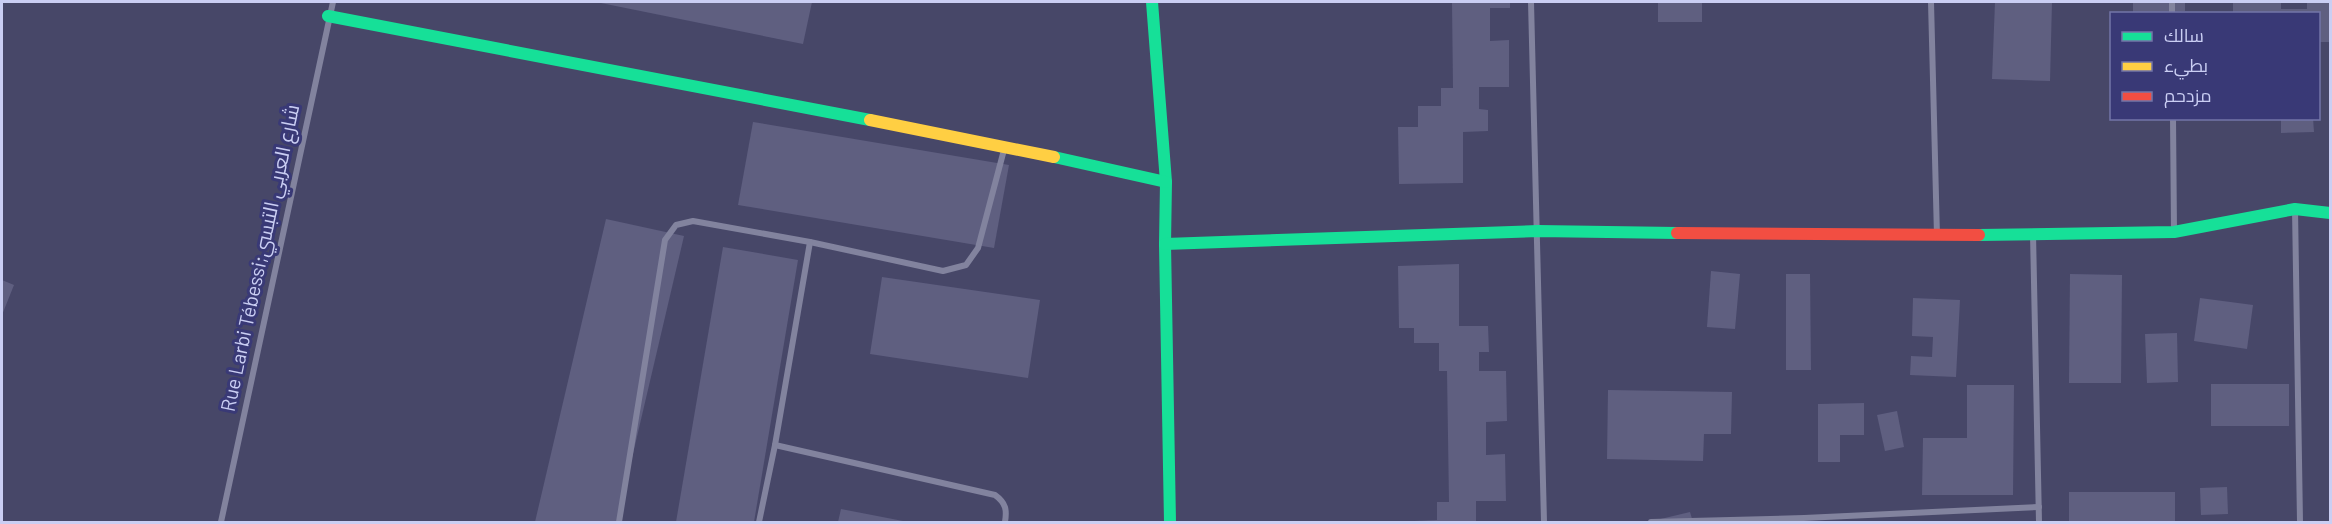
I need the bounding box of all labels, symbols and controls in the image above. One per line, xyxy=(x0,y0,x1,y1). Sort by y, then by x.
legend xyxy=(2110,12,2320,120)
text: سالك xyxy=(2164,24,2204,46)
text: بطيء xyxy=(2164,54,2208,80)
text: مزدحم xyxy=(2164,84,2212,108)
street label: Rue Larbi Tébessi;شارع العربي التبسي xyxy=(215,102,308,415)

